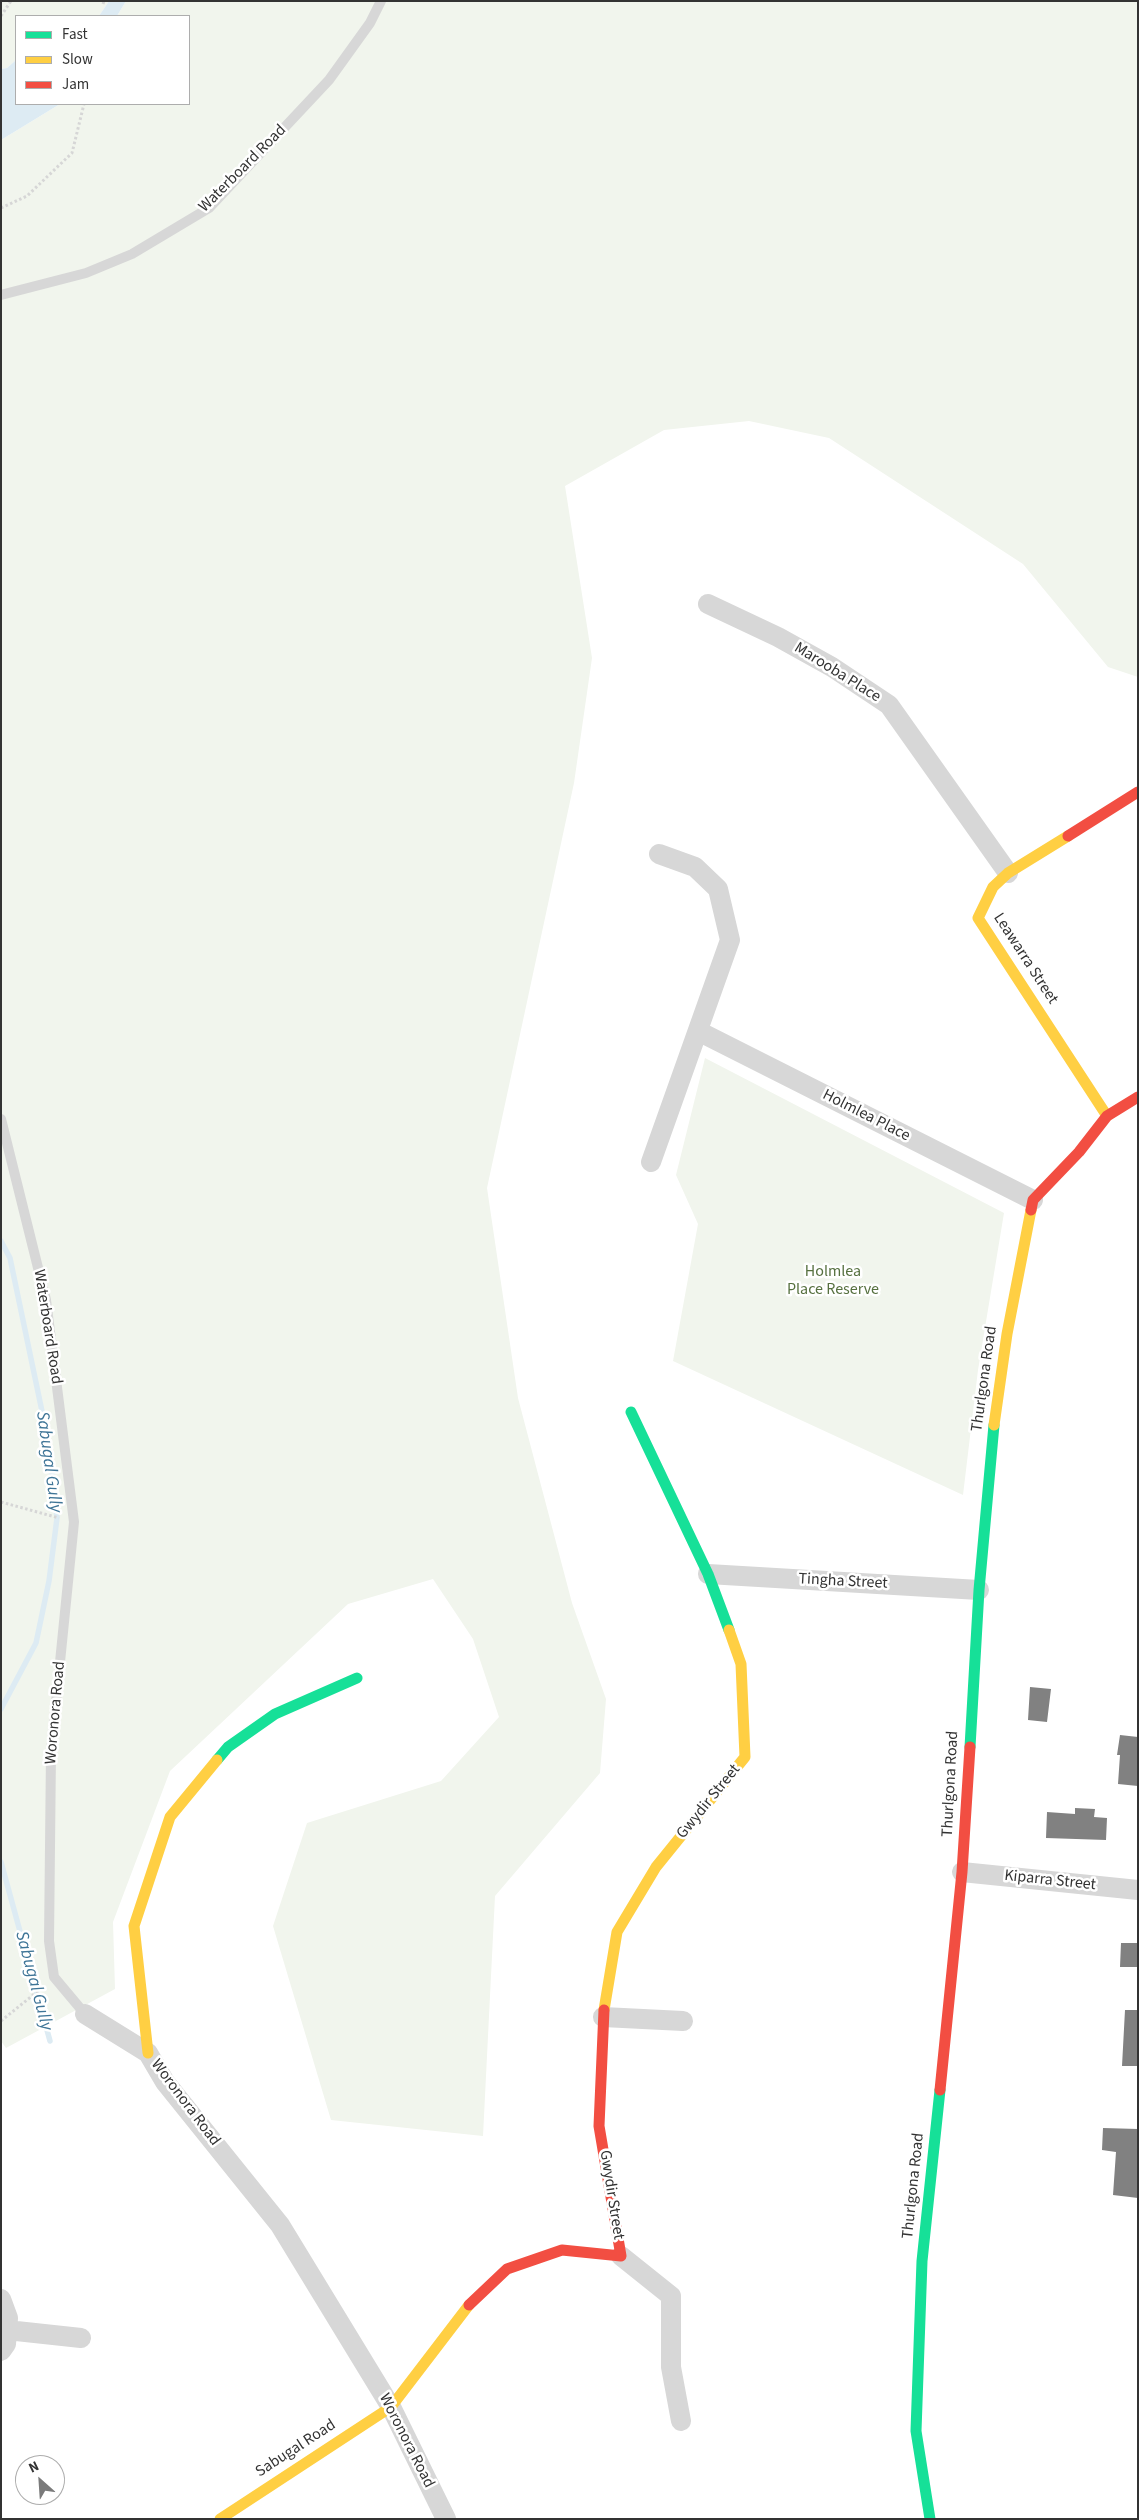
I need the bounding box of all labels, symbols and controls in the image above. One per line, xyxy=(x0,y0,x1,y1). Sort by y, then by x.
legend xyxy=(15,15,190,105)
text: Fast xyxy=(62,24,88,45)
text: Slow xyxy=(62,49,93,70)
text: Jam xyxy=(62,74,89,95)
street label: Waterboard Road xyxy=(195,121,291,217)
street label: Marooba Place xyxy=(790,639,884,707)
street label: Leawarra Street xyxy=(988,910,1062,1008)
street label: Holmlea Place xyxy=(819,1086,913,1146)
park label: Holmlea Place Reserve xyxy=(787,1262,879,1300)
street label: Waterboard Road xyxy=(28,1268,66,1386)
street label: Thurlgona Road xyxy=(968,1325,1002,1433)
water label: Sabugal Gully xyxy=(30,1410,66,1514)
street label: Tingha Street xyxy=(798,1570,888,1594)
street label: Woronora Road xyxy=(42,1661,70,1765)
street label: Thurlgona Road xyxy=(939,1730,963,1838)
street label: Gwydir Street xyxy=(673,1761,745,1843)
street label: Kiparra Street xyxy=(1003,1867,1097,1895)
water label: Sabugal Gully xyxy=(9,1929,57,2033)
street label: Woronora Road xyxy=(146,2056,224,2150)
street label: Thurlgona Road xyxy=(899,2132,929,2240)
street label: Gwydir Street xyxy=(594,2149,628,2241)
street label: Woronora Road xyxy=(374,2391,438,2491)
street label: Sabugal Road xyxy=(252,2416,340,2482)
north arrow xyxy=(15,2455,65,2505)
text: N xyxy=(25,2456,42,2478)

